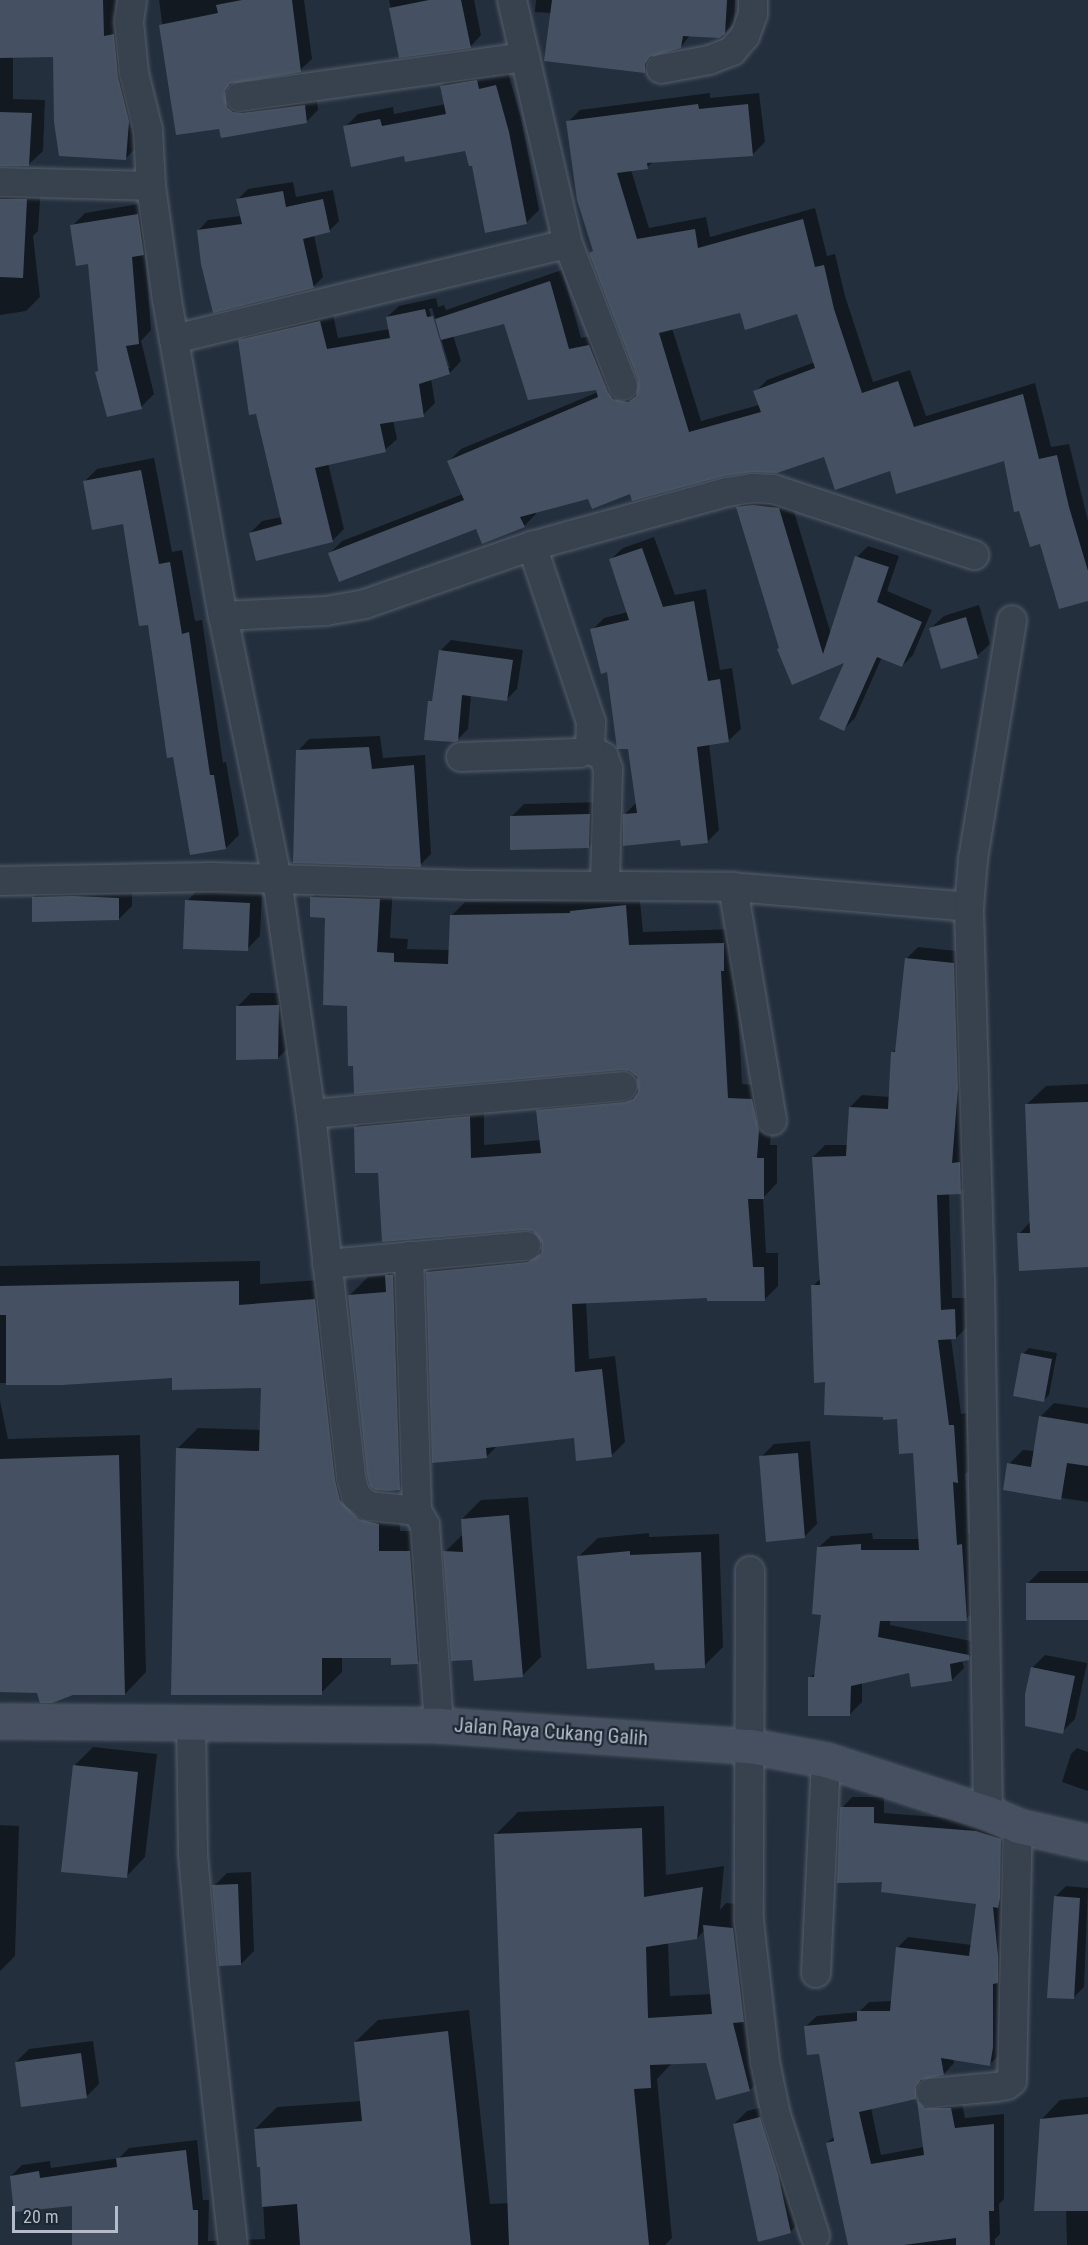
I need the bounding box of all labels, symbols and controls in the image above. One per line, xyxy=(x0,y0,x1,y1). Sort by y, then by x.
street label: Jalan Raya Cukang Galih xyxy=(453,1713,649,1751)
scale bar xyxy=(15,2194,122,2232)
text: 20 m xyxy=(23,2206,58,2227)

